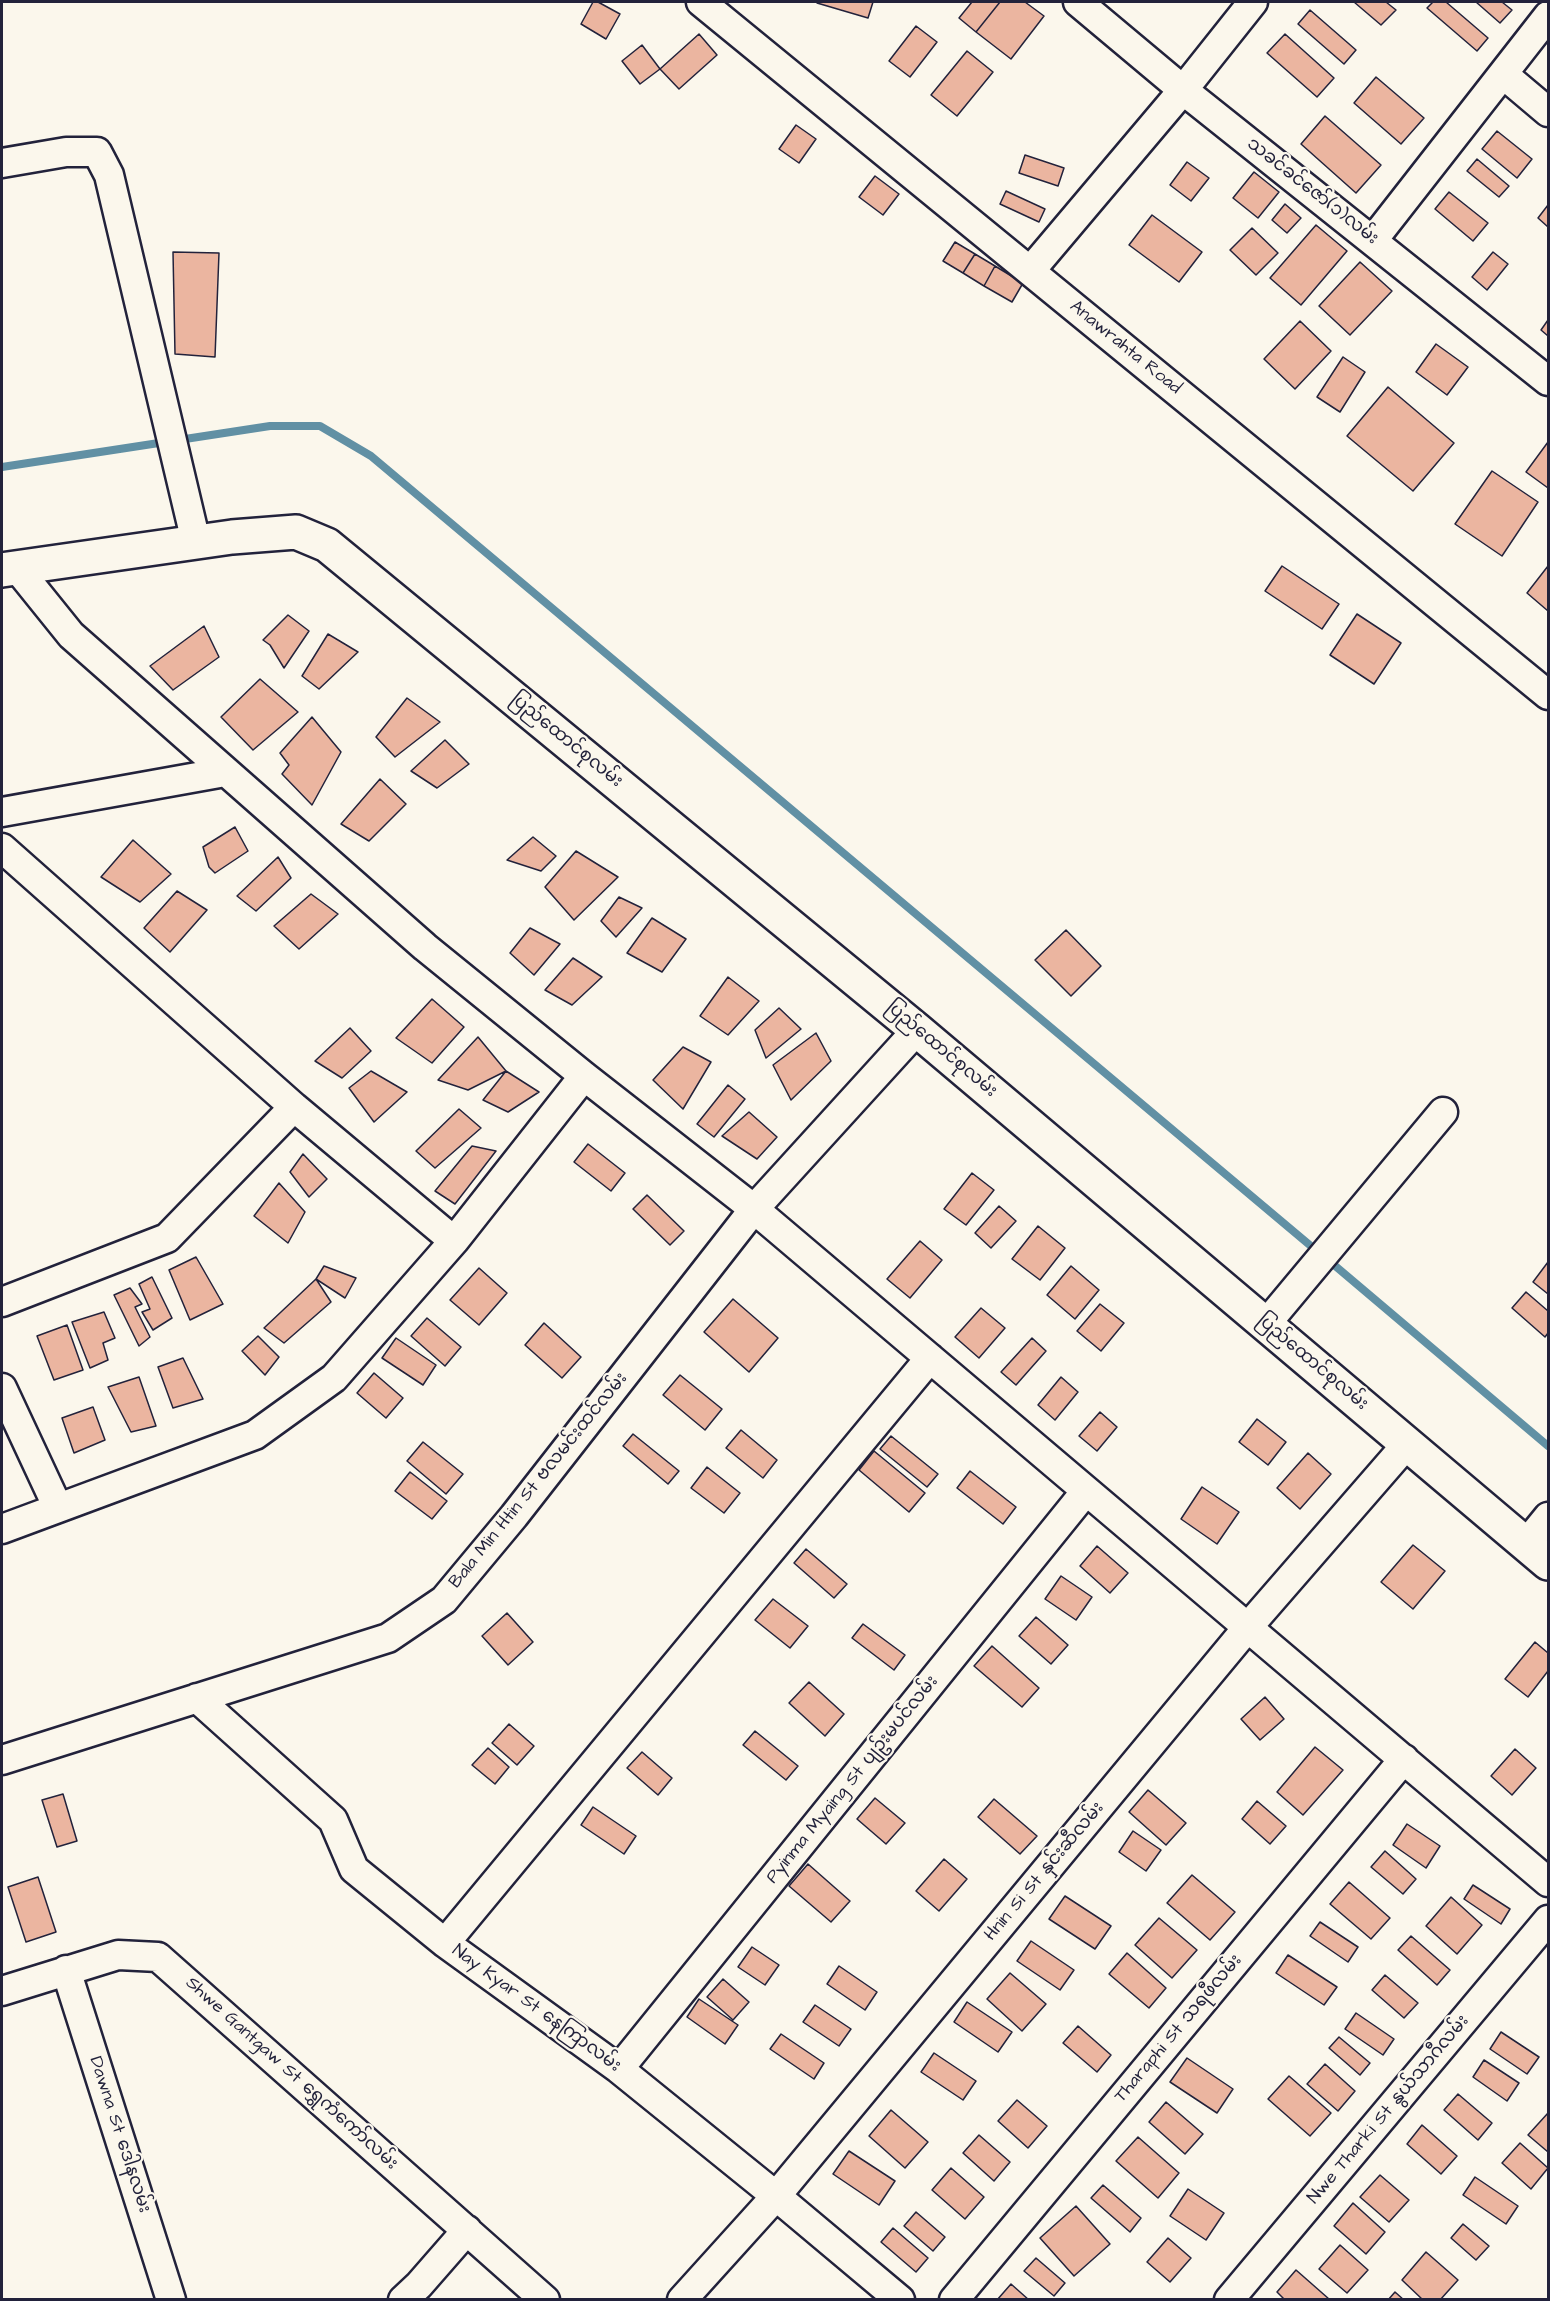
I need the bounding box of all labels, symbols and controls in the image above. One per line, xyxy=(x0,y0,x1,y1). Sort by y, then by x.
street label: သခင်ခင်ဇော်(၁)လမ်း xyxy=(1242,134,1382,250)
street label: Anawrahta Road xyxy=(1065,296,1185,400)
street label: ပြည်ထောင်စုလမ်း xyxy=(505,689,627,793)
street label: ပြည်ထောင်စုလမ်း xyxy=(881,997,1001,1103)
street label: ပြည်ထောင်စုလမ်း xyxy=(1252,1310,1372,1416)
street label: Bala Min Htin St ဗလမင်းထင်လမ်း xyxy=(445,1369,633,1593)
street label: Pyinma Myaing St ပျဥ်းမပင်လမ်း xyxy=(762,1672,944,1888)
street label: Hnin Si St နှင်းဆီလမ်း xyxy=(981,1798,1109,1946)
street label: Nay Kyar St နေကြာလမ်း xyxy=(447,1941,625,2077)
street label: Tharaphi St သရဖီလမ်း xyxy=(1111,1951,1247,2107)
street label: Shwe Gantgaw St ရွှေကံကော်လမ်း xyxy=(180,1973,402,2175)
street label: Nwe Tharki St နွယ်သာဂီလမ်း xyxy=(1304,2011,1474,2209)
street label: Dawna St ဒေါနလမ်း xyxy=(84,2054,154,2216)

